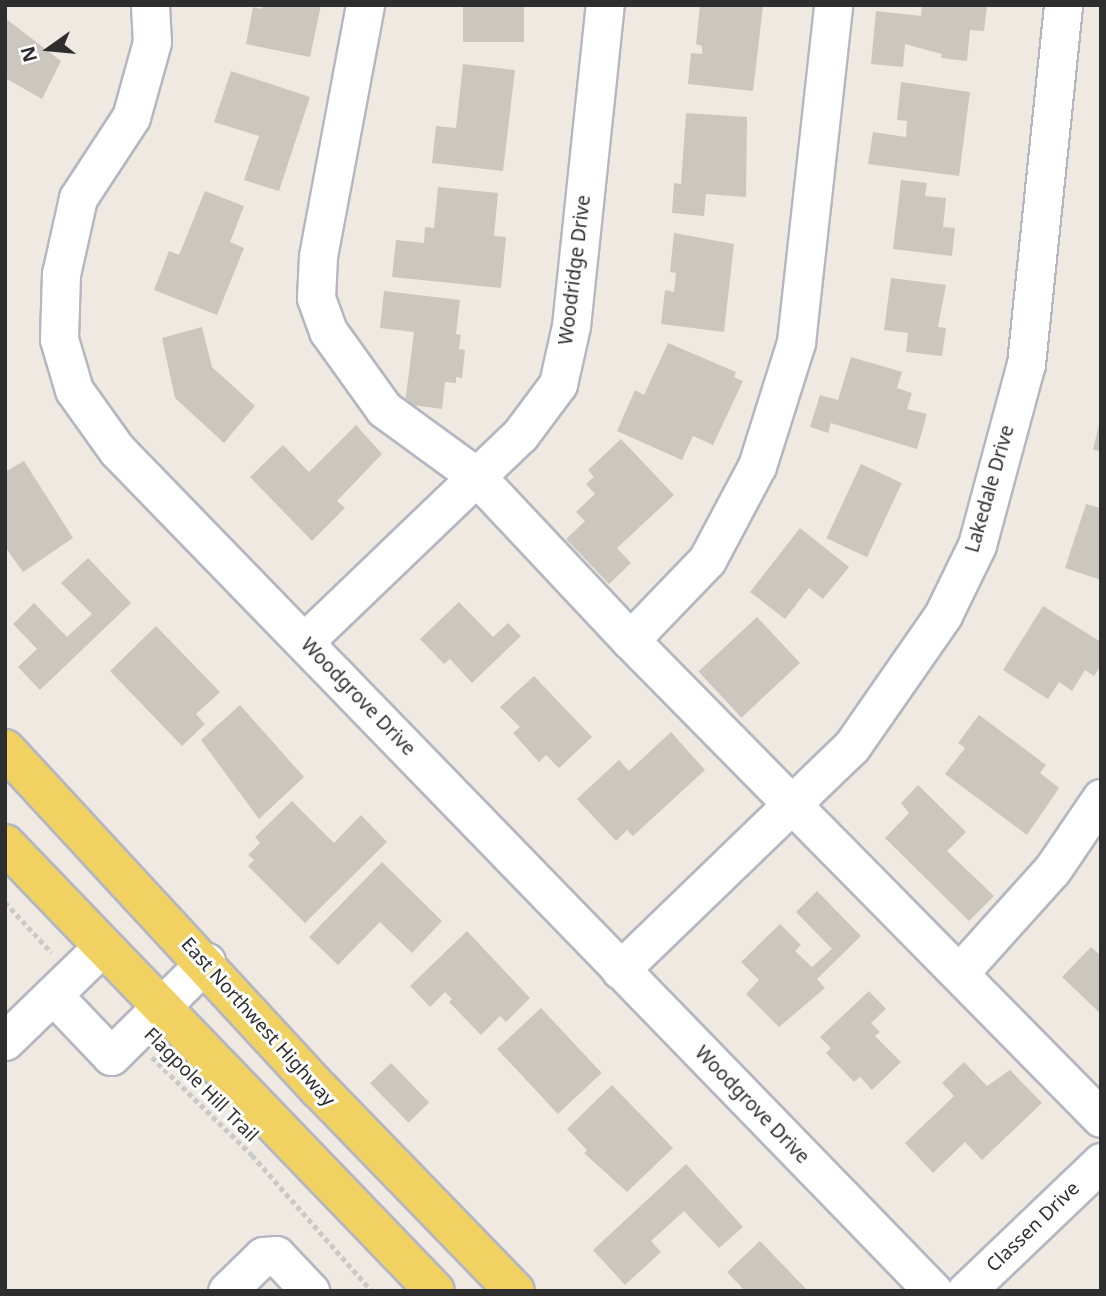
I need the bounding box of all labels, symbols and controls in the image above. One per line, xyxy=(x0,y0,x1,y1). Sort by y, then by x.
north arrow xyxy=(14,14,84,84)
text: N xyxy=(14,44,43,65)
street label: Woodridge Drive xyxy=(555,194,595,346)
street label: Lakedale Drive xyxy=(961,423,1019,555)
street label: Woodgrove Drive xyxy=(296,634,420,760)
street label: East Northwest Highway xyxy=(176,933,340,1111)
street label: Flagpole Hill Trail xyxy=(139,1023,263,1147)
street label: Woodgrove Drive xyxy=(690,1042,814,1168)
street label: Classen Drive xyxy=(982,1177,1084,1277)

